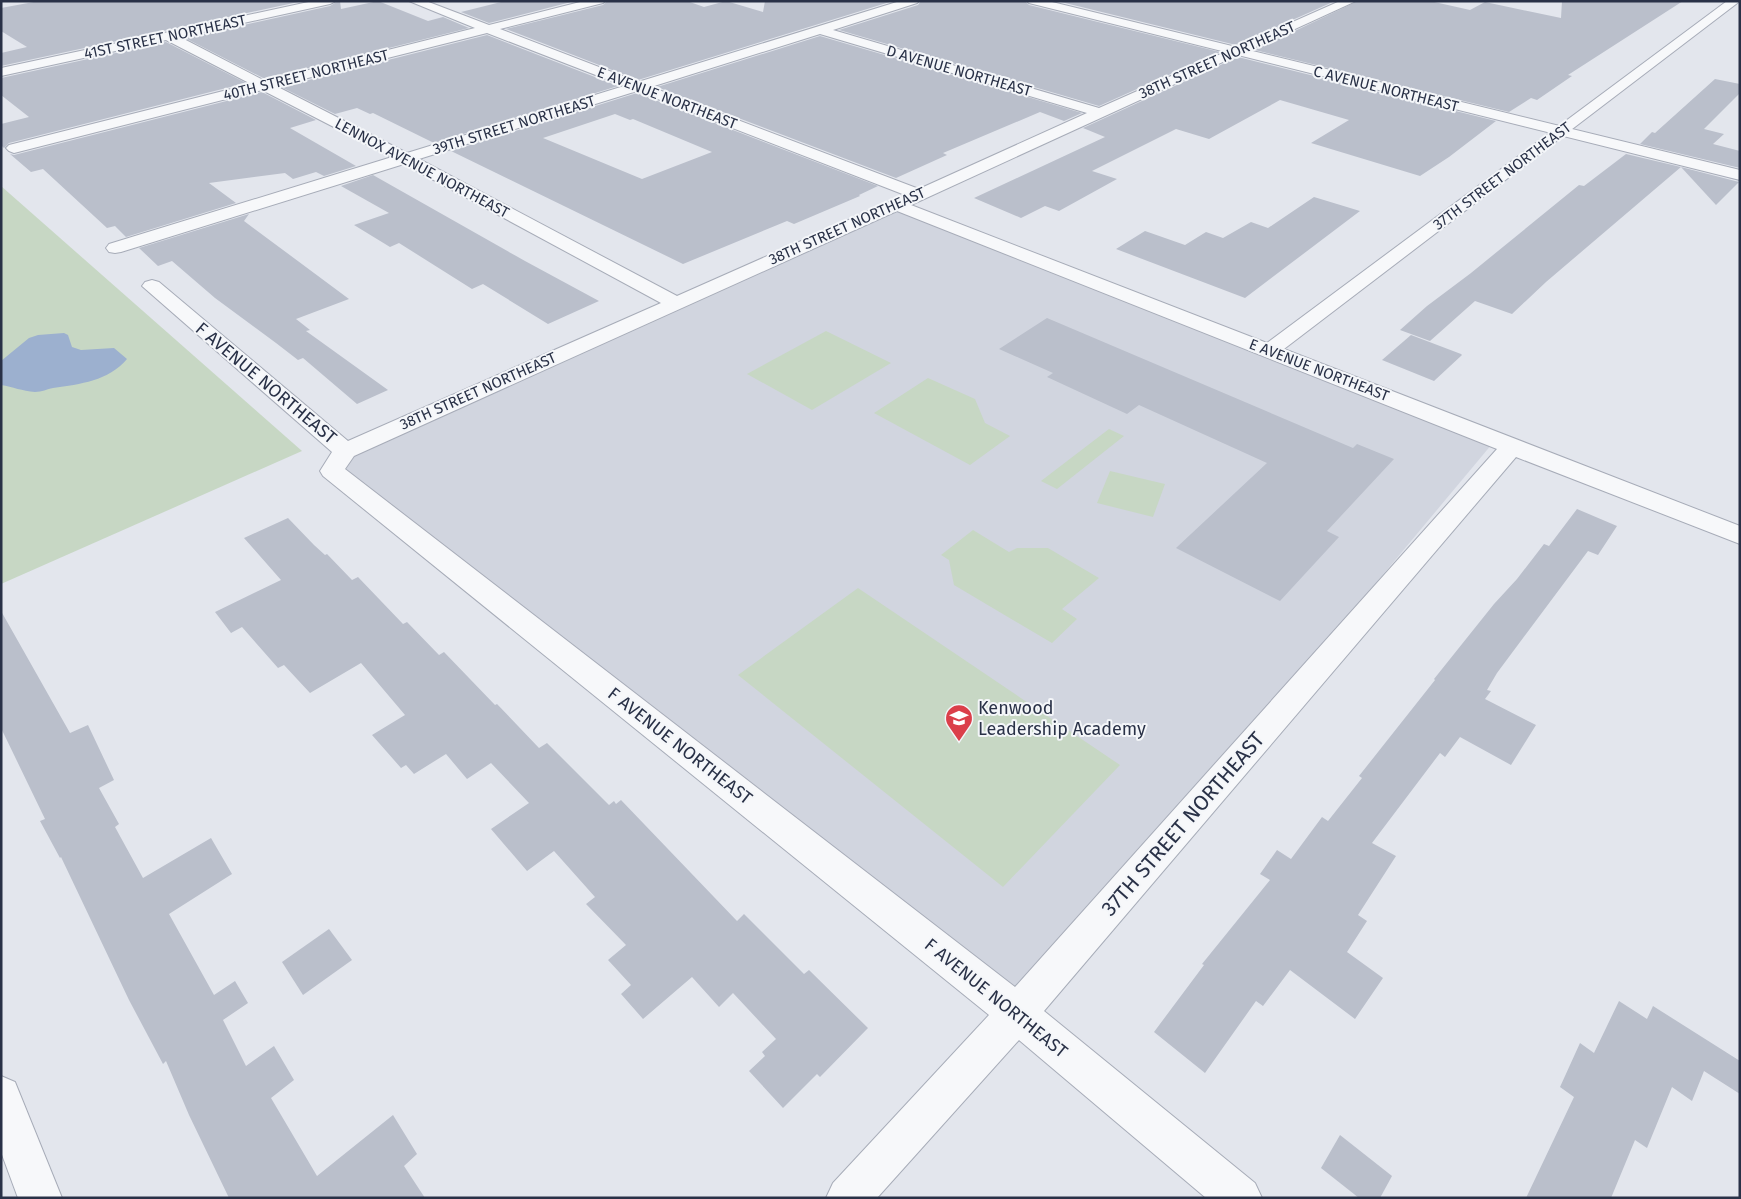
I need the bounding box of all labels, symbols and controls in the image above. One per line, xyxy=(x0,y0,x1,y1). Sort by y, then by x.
street label: 41ST STREET NORTHEAST xyxy=(82,11,248,63)
street label: 38TH STREET NORTHEAST xyxy=(1136,17,1298,103)
street label: D AVENUE NORTHEAST xyxy=(884,42,1034,100)
street label: 40TH STREET NORTHEAST xyxy=(221,46,391,104)
street label: C AVENUE NORTHEAST xyxy=(1312,62,1461,116)
street label: E AVENUE NORTHEAST xyxy=(594,63,740,133)
street label: 39TH STREET NORTHEAST xyxy=(431,92,598,158)
street label: LENNOX AVENUE NORTHEAST xyxy=(332,114,512,222)
street label: 37TH STREET NORTHEAST xyxy=(1429,118,1575,234)
street label: 38TH STREET NORTHEAST xyxy=(766,183,928,269)
street label: F AVENUE NORTHEAST xyxy=(191,318,342,449)
street label: E AVENUE NORTHEAST xyxy=(1246,335,1392,405)
street label: 38TH STREET NORTHEAST xyxy=(397,348,559,434)
street label: F AVENUE NORTHEAST xyxy=(603,683,757,810)
place label: Kenwood Leadership Academy xyxy=(978,697,1146,740)
school or university icon: Kenwood Leadership Academy xyxy=(944,703,974,742)
street label: 37TH STREET NORTHEAST xyxy=(1096,727,1270,921)
street label: F AVENUE NORTHEAST xyxy=(920,934,1072,1063)

